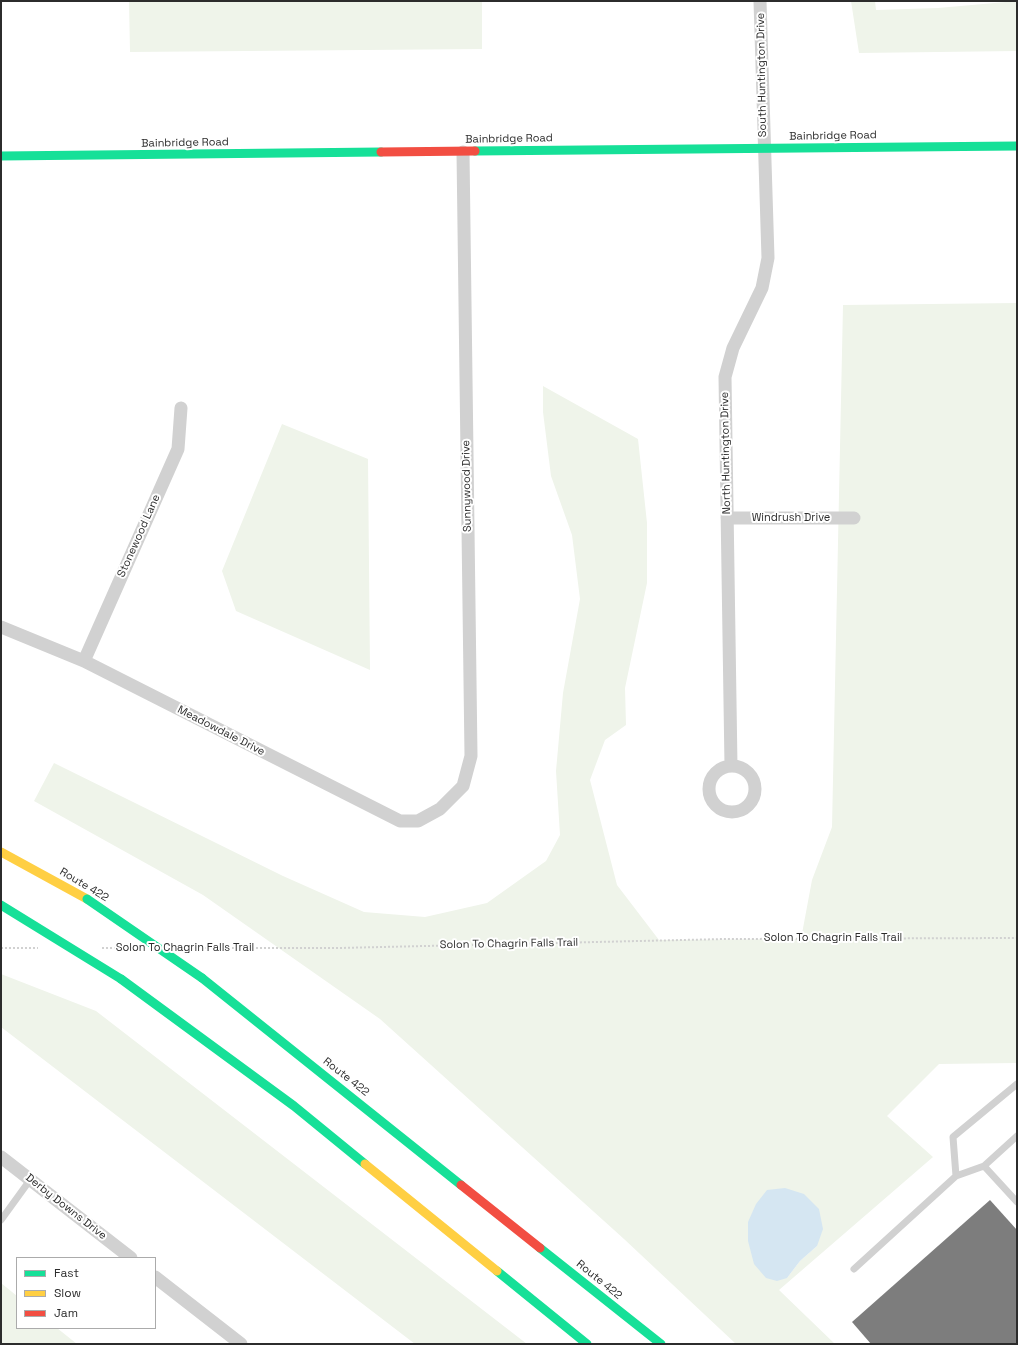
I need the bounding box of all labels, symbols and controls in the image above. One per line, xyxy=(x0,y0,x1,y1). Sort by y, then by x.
street label: South Huntington Drive xyxy=(754,13,770,137)
street label: Bainbridge Road xyxy=(789,129,877,143)
street label: Bainbridge Road xyxy=(465,132,553,146)
street label: Bainbridge Road xyxy=(141,136,229,150)
street label: North Huntington Drive xyxy=(718,392,734,514)
street label: Sunnywood Drive xyxy=(460,440,474,532)
street label: Stonewood Lane xyxy=(115,493,163,579)
street label: Windrush Drive xyxy=(752,511,830,525)
street label: Meadowdale Drive xyxy=(175,703,267,759)
street label: Route 422 xyxy=(57,865,111,905)
street label: Solon To Chagrin Falls Trail xyxy=(764,931,902,945)
street label: Solon To Chagrin Falls Trail xyxy=(440,936,578,952)
street label: Solon To Chagrin Falls Trail xyxy=(116,941,254,955)
street label: Route 422 xyxy=(320,1055,372,1099)
street label: Derby Downs Drive xyxy=(23,1171,109,1243)
legend xyxy=(16,1257,156,1329)
street label: Route 422 xyxy=(574,1258,624,1302)
text: Fast xyxy=(54,1265,79,1281)
text: Slow xyxy=(54,1285,81,1301)
text: Jam xyxy=(54,1305,78,1321)

